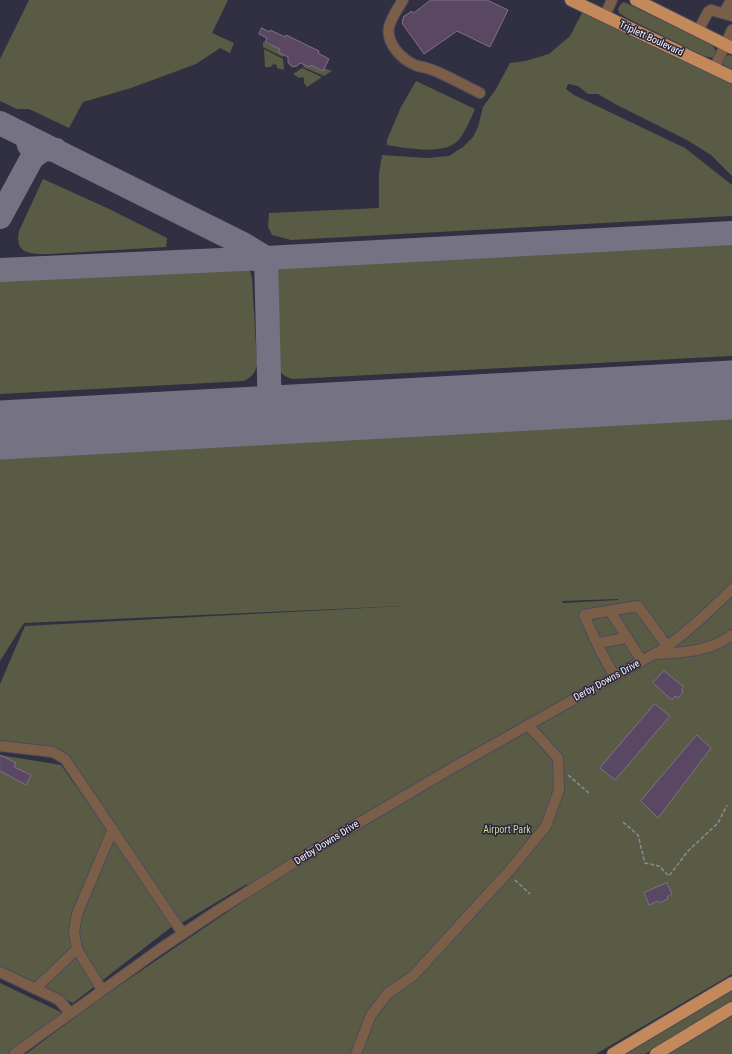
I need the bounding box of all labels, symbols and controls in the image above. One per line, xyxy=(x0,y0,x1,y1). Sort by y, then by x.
street label: Triplett Boulevard xyxy=(617,19,685,59)
street label: Derby Downs Drive xyxy=(572,658,642,704)
street label: Derby Downs Drive xyxy=(293,818,361,868)
park label: Airport Park xyxy=(483,824,531,836)

